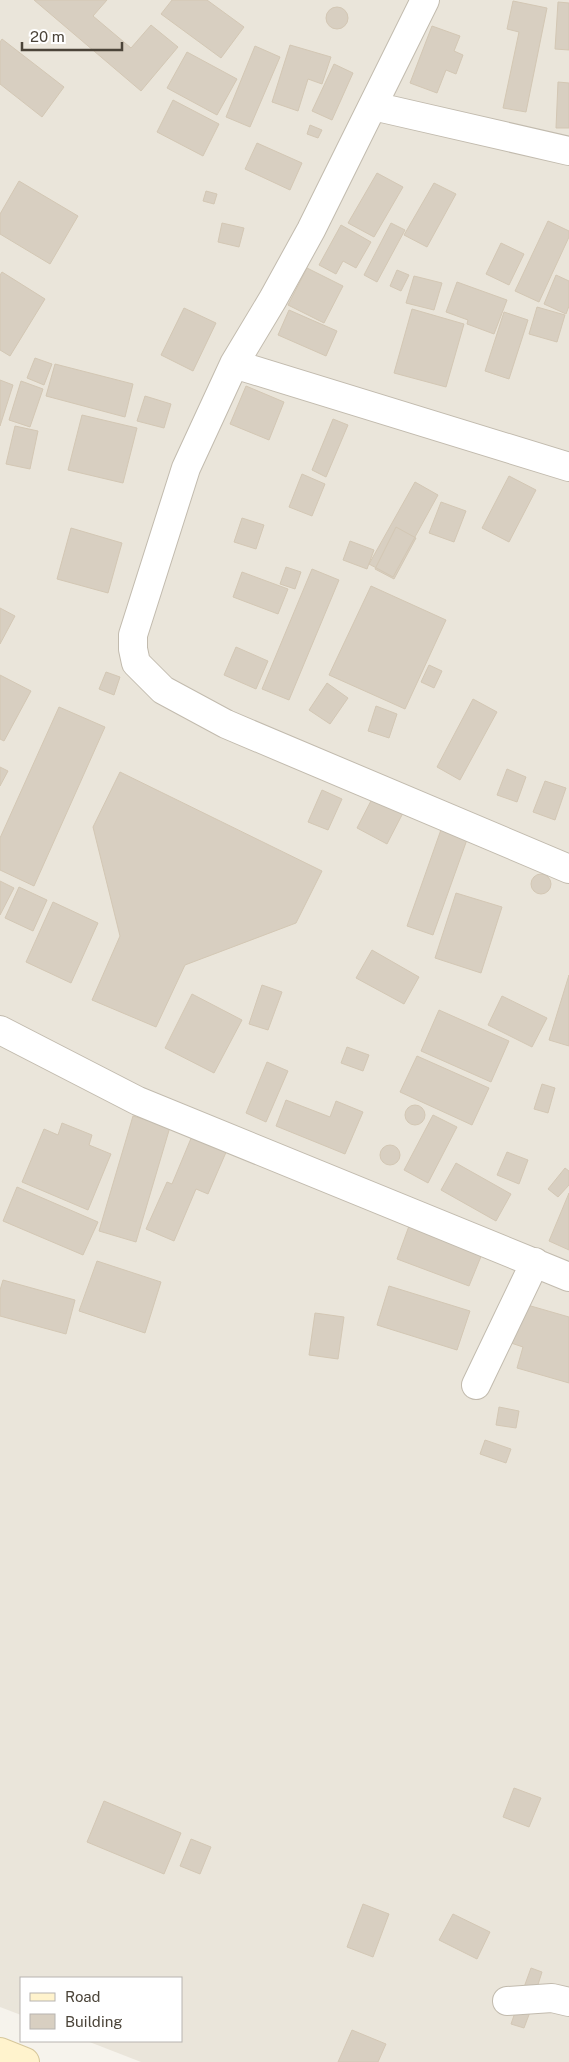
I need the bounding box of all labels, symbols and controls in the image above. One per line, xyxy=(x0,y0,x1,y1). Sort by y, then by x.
scale bar xyxy=(22,20,122,52)
text: 20 m xyxy=(30,28,65,45)
legend xyxy=(20,1977,182,2042)
text: Road xyxy=(65,1988,101,2005)
text: Building xyxy=(65,2013,123,2030)

